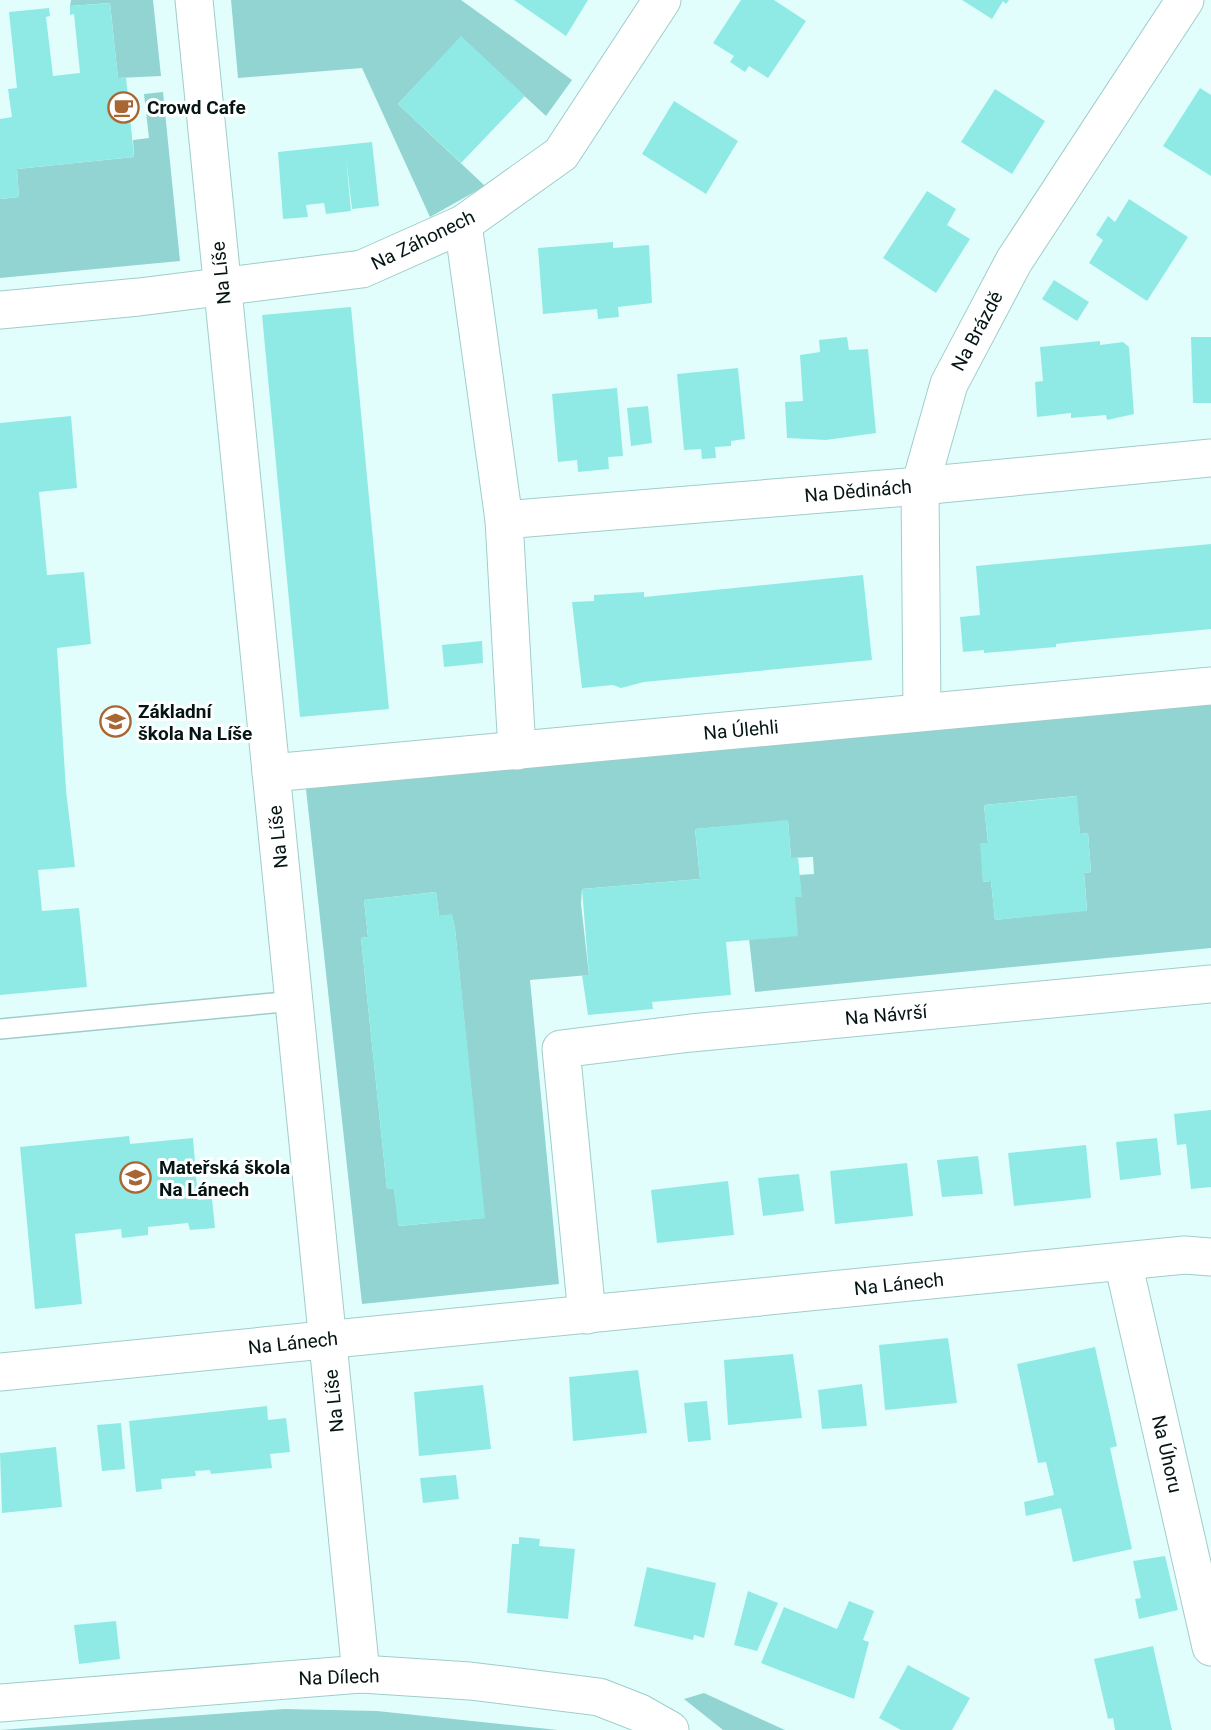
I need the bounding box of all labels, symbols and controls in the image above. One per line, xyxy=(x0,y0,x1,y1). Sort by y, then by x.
cafe icon: Crowd Cafe xyxy=(107,90,141,124)
place label: Crowd Cafe xyxy=(147,96,246,119)
street label: Na Záhonech xyxy=(367,205,479,275)
street label: Na Líše xyxy=(206,240,236,306)
street label: Na Brázdě xyxy=(946,287,1008,375)
street label: Na Dědinách xyxy=(803,475,913,507)
place label: Základní škola Na Líše xyxy=(138,700,252,745)
school or university icon: Základní škola Na Líše xyxy=(98,705,132,739)
street label: Na Úlehli xyxy=(702,715,780,745)
street label: Na Líše xyxy=(263,804,293,870)
street label: Na Návrší xyxy=(844,1000,929,1030)
place label: Mateřská škola Na Lánech xyxy=(159,1156,290,1201)
school or university icon: Mateřská škola Na Lánech xyxy=(119,1161,153,1195)
street label: Na Lánech xyxy=(853,1268,945,1300)
street label: Na Lánech xyxy=(247,1327,339,1359)
street label: Na Líše xyxy=(319,1368,349,1434)
street label: Na Úhoru xyxy=(1147,1413,1187,1495)
street label: Na Dílech xyxy=(298,1664,380,1690)

